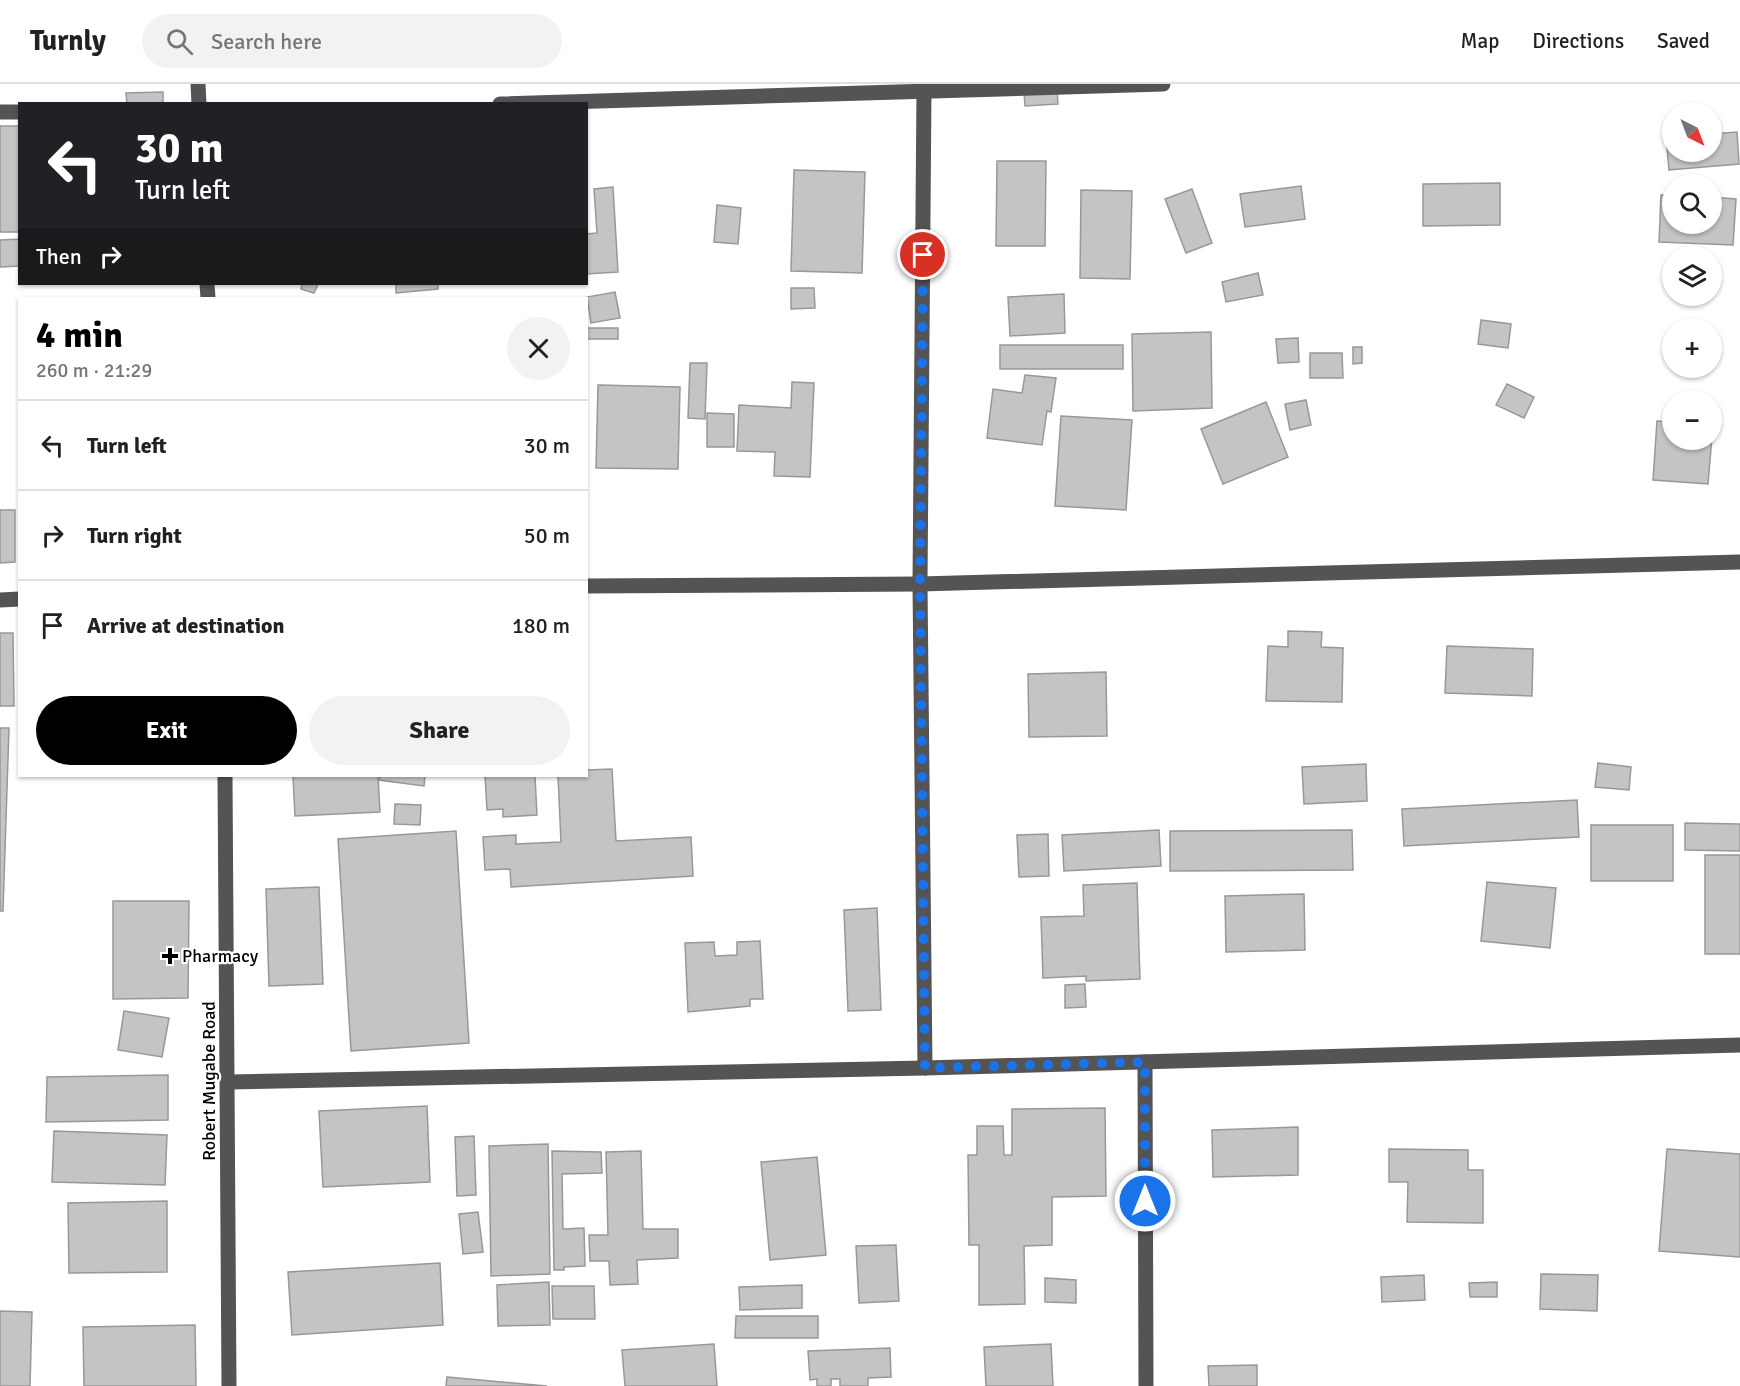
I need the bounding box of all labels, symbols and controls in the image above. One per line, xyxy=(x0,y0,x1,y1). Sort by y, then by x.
search box xyxy=(142,14,562,68)
text: Turnly xyxy=(30,24,106,58)
icon: search xyxy=(163,25,196,58)
text: Search here xyxy=(211,28,322,55)
text: Map xyxy=(1461,28,1499,54)
text: Directions xyxy=(1532,28,1624,54)
text: Saved xyxy=(1657,28,1710,54)
north arrow xyxy=(1662,102,1722,162)
map controls xyxy=(1662,102,1722,450)
text: 30 m xyxy=(135,123,224,174)
icon: left xyxy=(36,126,114,204)
text: Turn left xyxy=(135,174,230,207)
button: search xyxy=(1662,174,1722,234)
pin xyxy=(897,229,948,280)
icon: arrive xyxy=(906,238,939,271)
icon: right xyxy=(94,240,127,273)
text: Then xyxy=(36,243,82,270)
button: layers xyxy=(1662,246,1722,306)
text: 4 min xyxy=(36,313,123,358)
button: close xyxy=(507,317,570,380)
button: + xyxy=(1662,318,1722,378)
text: 260 m · 21:29 xyxy=(36,358,152,383)
button: − xyxy=(1662,390,1722,450)
icon: left xyxy=(36,429,69,462)
text: Turn left xyxy=(87,432,167,459)
text: 30 m xyxy=(524,432,570,459)
icon: right xyxy=(36,519,69,552)
text: Turn right xyxy=(87,522,182,549)
text: 50 m xyxy=(524,522,570,549)
icon: arrive xyxy=(36,609,69,642)
text: Arrive at destination xyxy=(87,612,284,639)
text: 180 m xyxy=(512,612,570,639)
button: Exit xyxy=(36,696,297,765)
button: Share xyxy=(309,696,570,765)
place label: Pharmacy xyxy=(182,945,259,967)
marker: Pharmacy xyxy=(163,949,177,963)
street label: Robert Mugabe Road xyxy=(198,1001,220,1161)
position arrow xyxy=(1113,1169,1177,1233)

